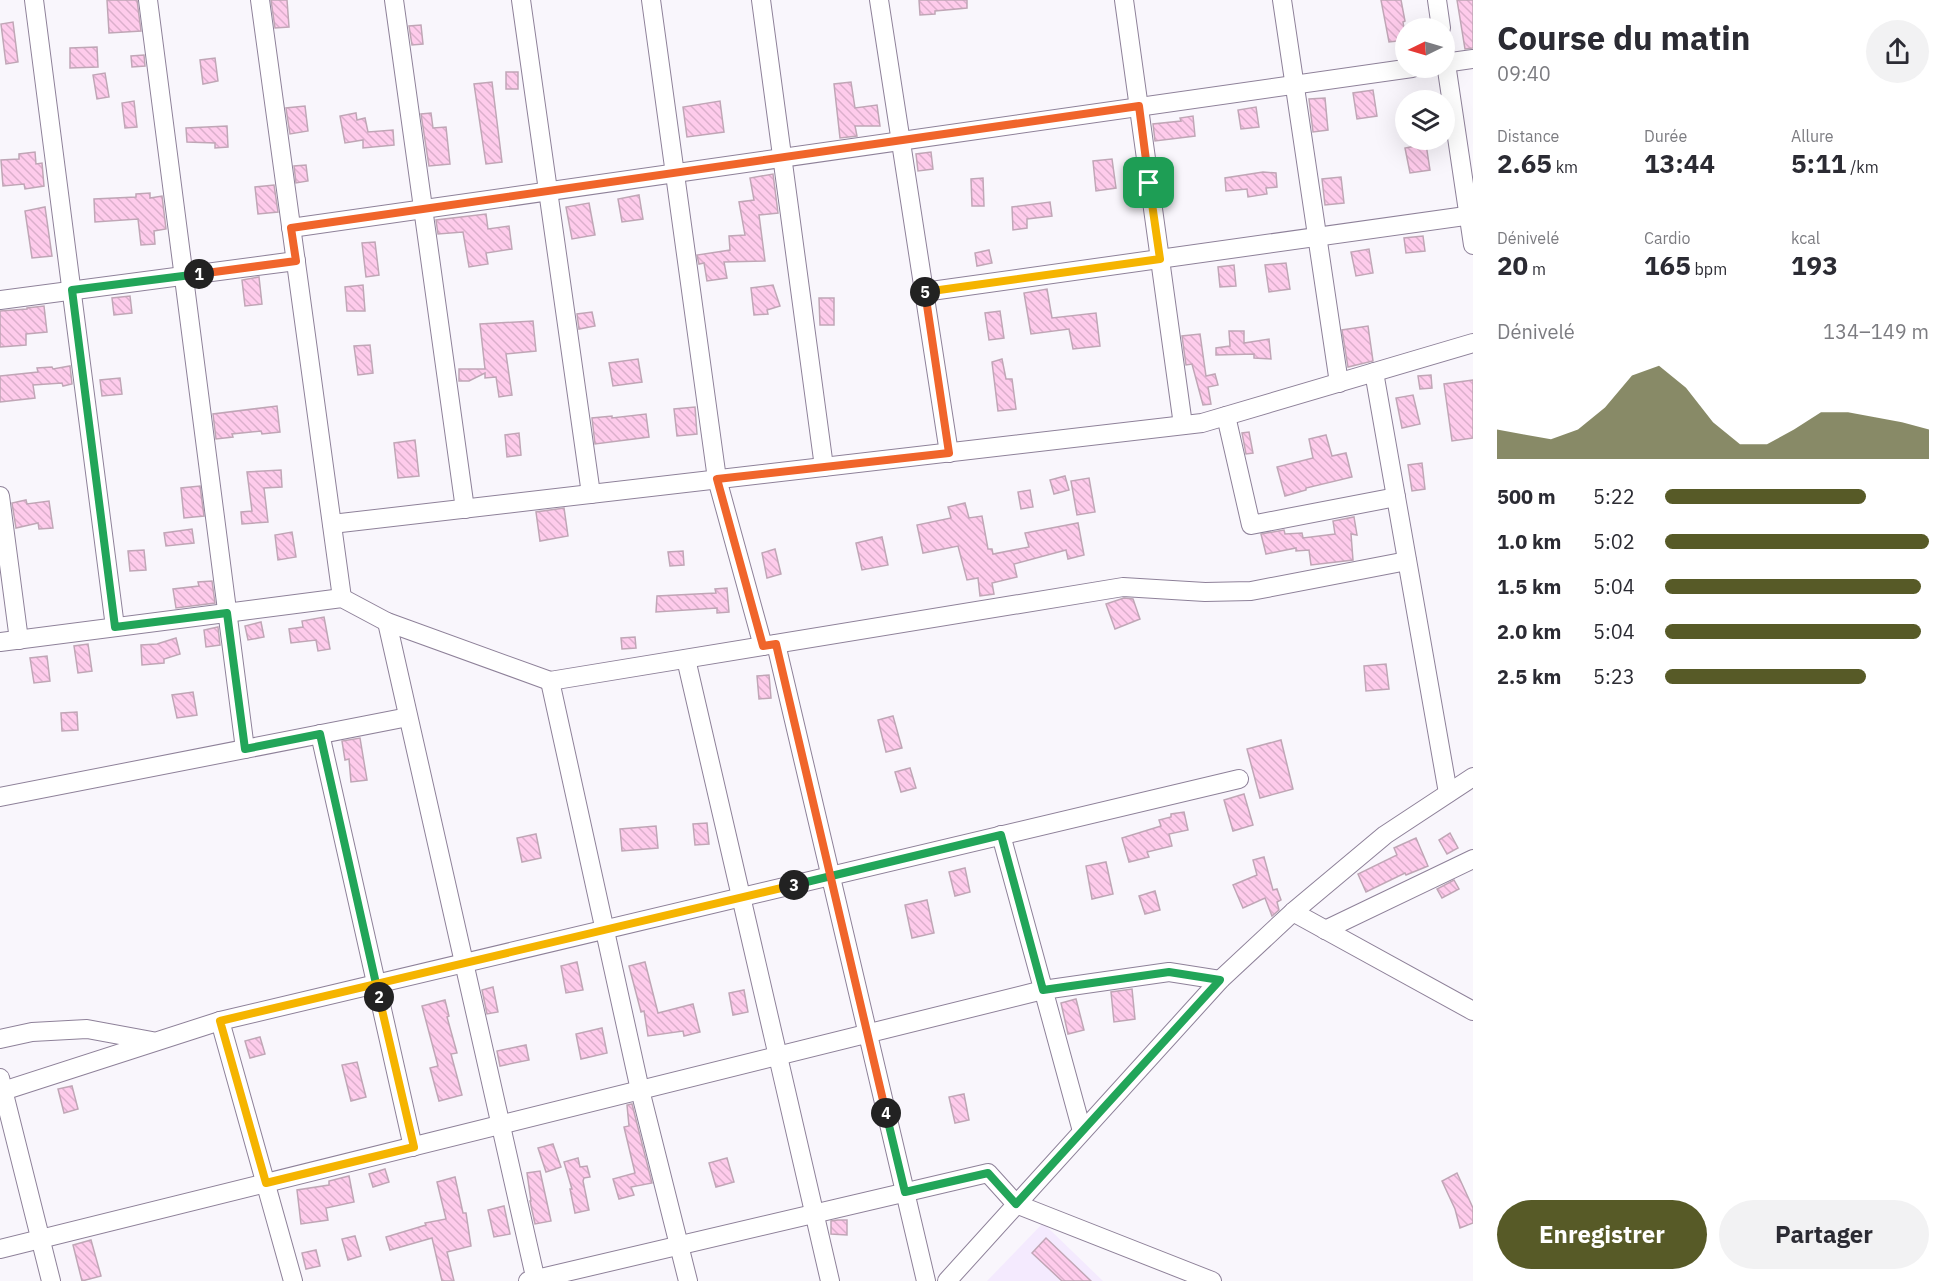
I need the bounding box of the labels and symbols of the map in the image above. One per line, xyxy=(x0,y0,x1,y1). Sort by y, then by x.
north arrow xyxy=(1395,18,1455,78)
pin xyxy=(1123,157,1174,208)
pin: 1 xyxy=(184,259,214,289)
pin: 5 xyxy=(910,277,940,307)
pin: 3 xyxy=(779,870,809,900)
pin: 2 xyxy=(364,982,394,1012)
pin: 4 xyxy=(871,1098,901,1128)

